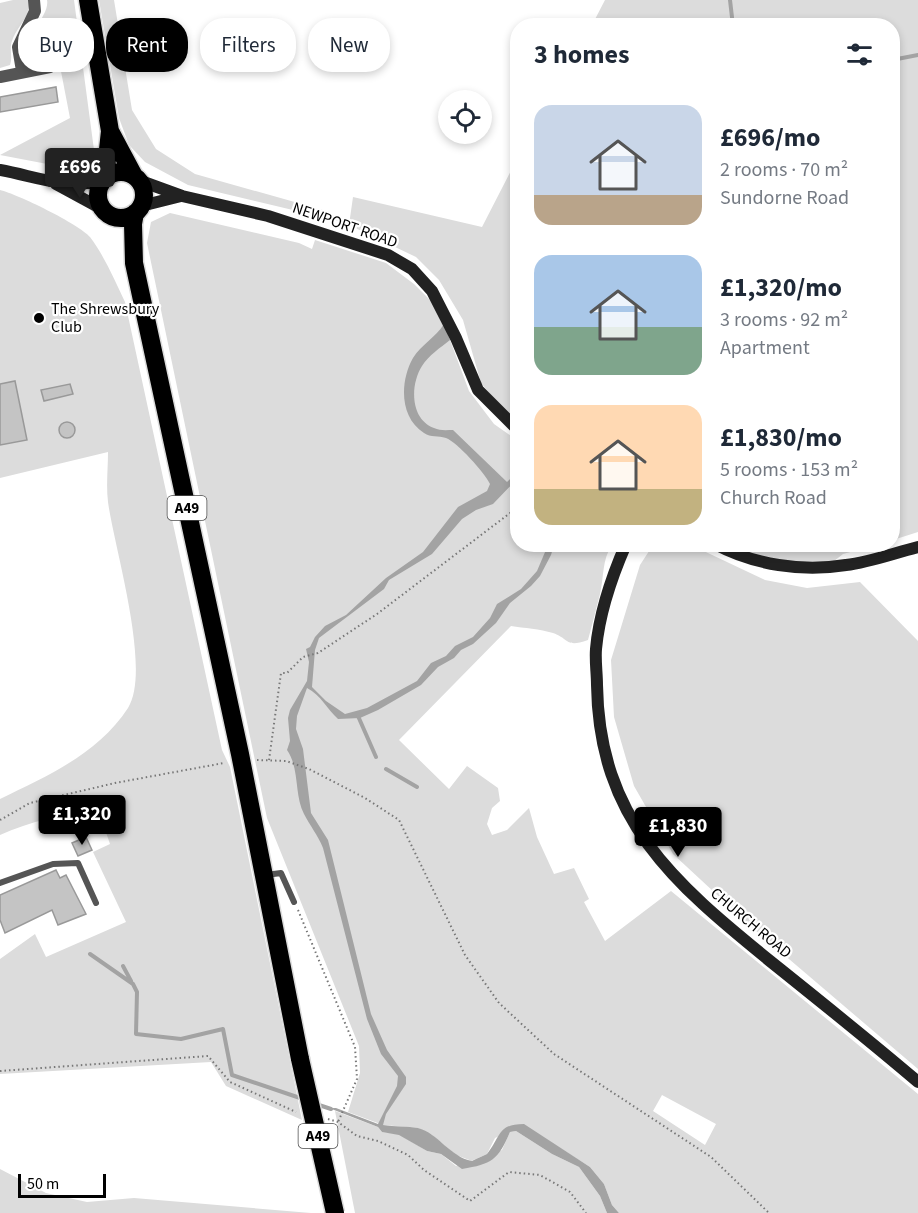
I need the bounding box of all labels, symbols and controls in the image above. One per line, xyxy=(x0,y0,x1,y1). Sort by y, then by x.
chip: Buy xyxy=(18,18,94,72)
chip: Rent xyxy=(106,18,188,72)
chip: Filters xyxy=(200,18,296,72)
chip: New xyxy=(308,18,390,72)
text: 3 homes xyxy=(534,36,629,73)
icon: filters xyxy=(843,38,876,71)
map controls xyxy=(438,90,492,144)
button: locate xyxy=(438,90,492,144)
text: £696/mo xyxy=(720,119,820,156)
icon: home xyxy=(582,129,654,201)
pin: £696 xyxy=(44,148,116,199)
text: £696 xyxy=(59,153,101,181)
text: 2 rooms · 70 m² xyxy=(720,156,848,184)
text: Sundorne Road xyxy=(720,184,849,212)
street label: NEWPORT ROAD xyxy=(290,197,401,253)
text: £1,320/mo xyxy=(720,269,842,306)
icon: home xyxy=(582,279,654,351)
place label: The Shrewsbury Club xyxy=(51,298,160,338)
text: 3 rooms · 92 m² xyxy=(720,306,848,334)
marker: The Shrewsbury Club xyxy=(32,311,46,325)
text: Apartment xyxy=(720,334,810,362)
text: £1,830/mo xyxy=(720,419,842,456)
icon: home xyxy=(582,429,654,501)
text: 5 rooms · 153 m² xyxy=(720,456,858,484)
text: Church Road xyxy=(720,484,827,512)
road number: A49 xyxy=(168,496,207,520)
pin: £1,320 xyxy=(33,795,131,846)
text: £1,320 xyxy=(53,800,111,828)
pin: £1,830 xyxy=(629,807,727,858)
text: £1,830 xyxy=(649,812,707,840)
street label: CHURCH ROAD xyxy=(706,882,796,964)
road number: A49 xyxy=(298,1124,338,1148)
scale bar xyxy=(18,1171,106,1198)
text: 50 m xyxy=(27,1173,59,1195)

